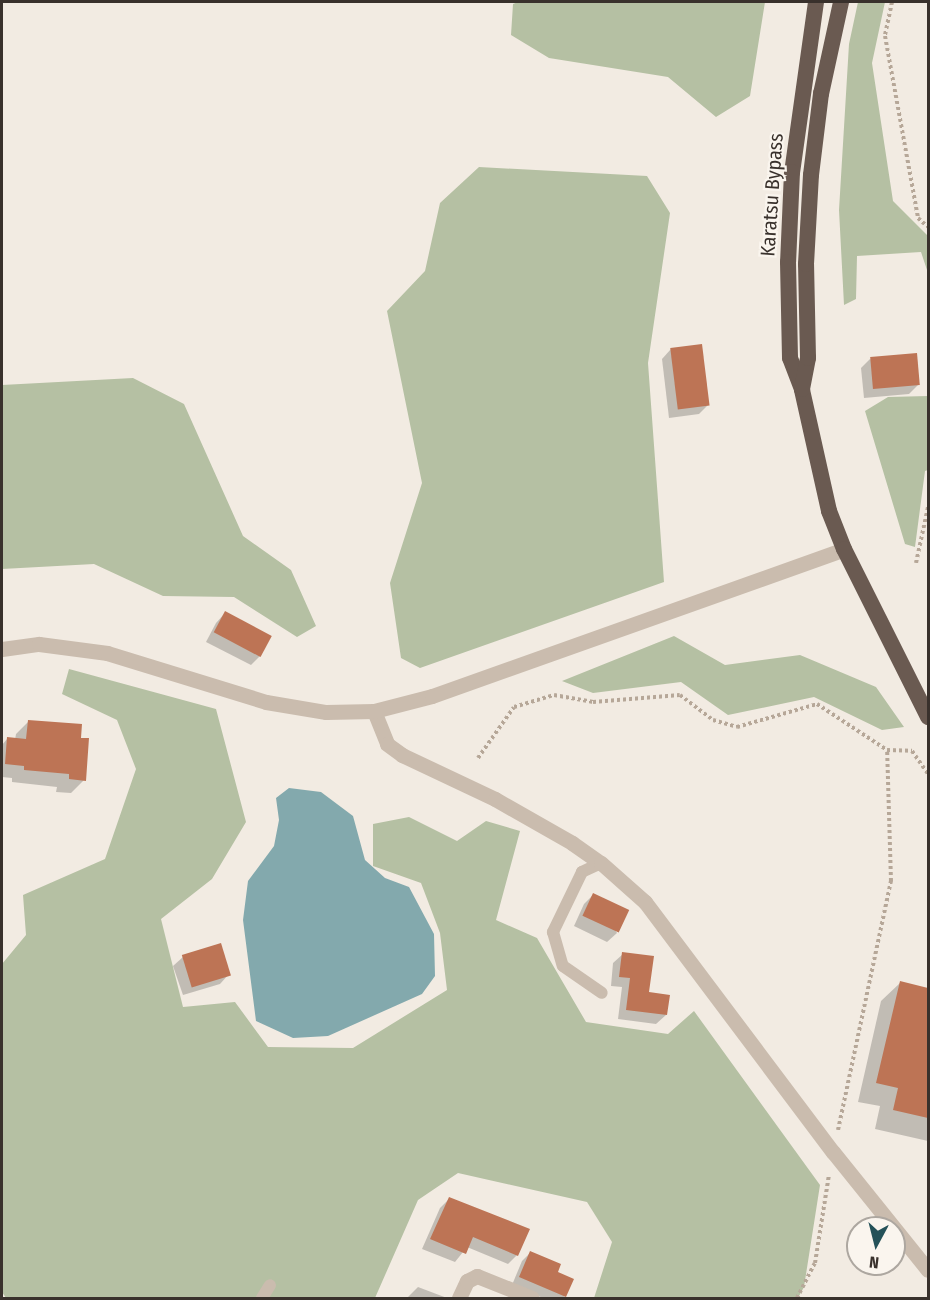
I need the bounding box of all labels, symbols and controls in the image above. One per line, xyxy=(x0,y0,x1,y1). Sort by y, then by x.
street label: Karatsu Bypass xyxy=(756,133,788,257)
north arrow xyxy=(846,1216,906,1276)
text: N xyxy=(868,1252,880,1272)

